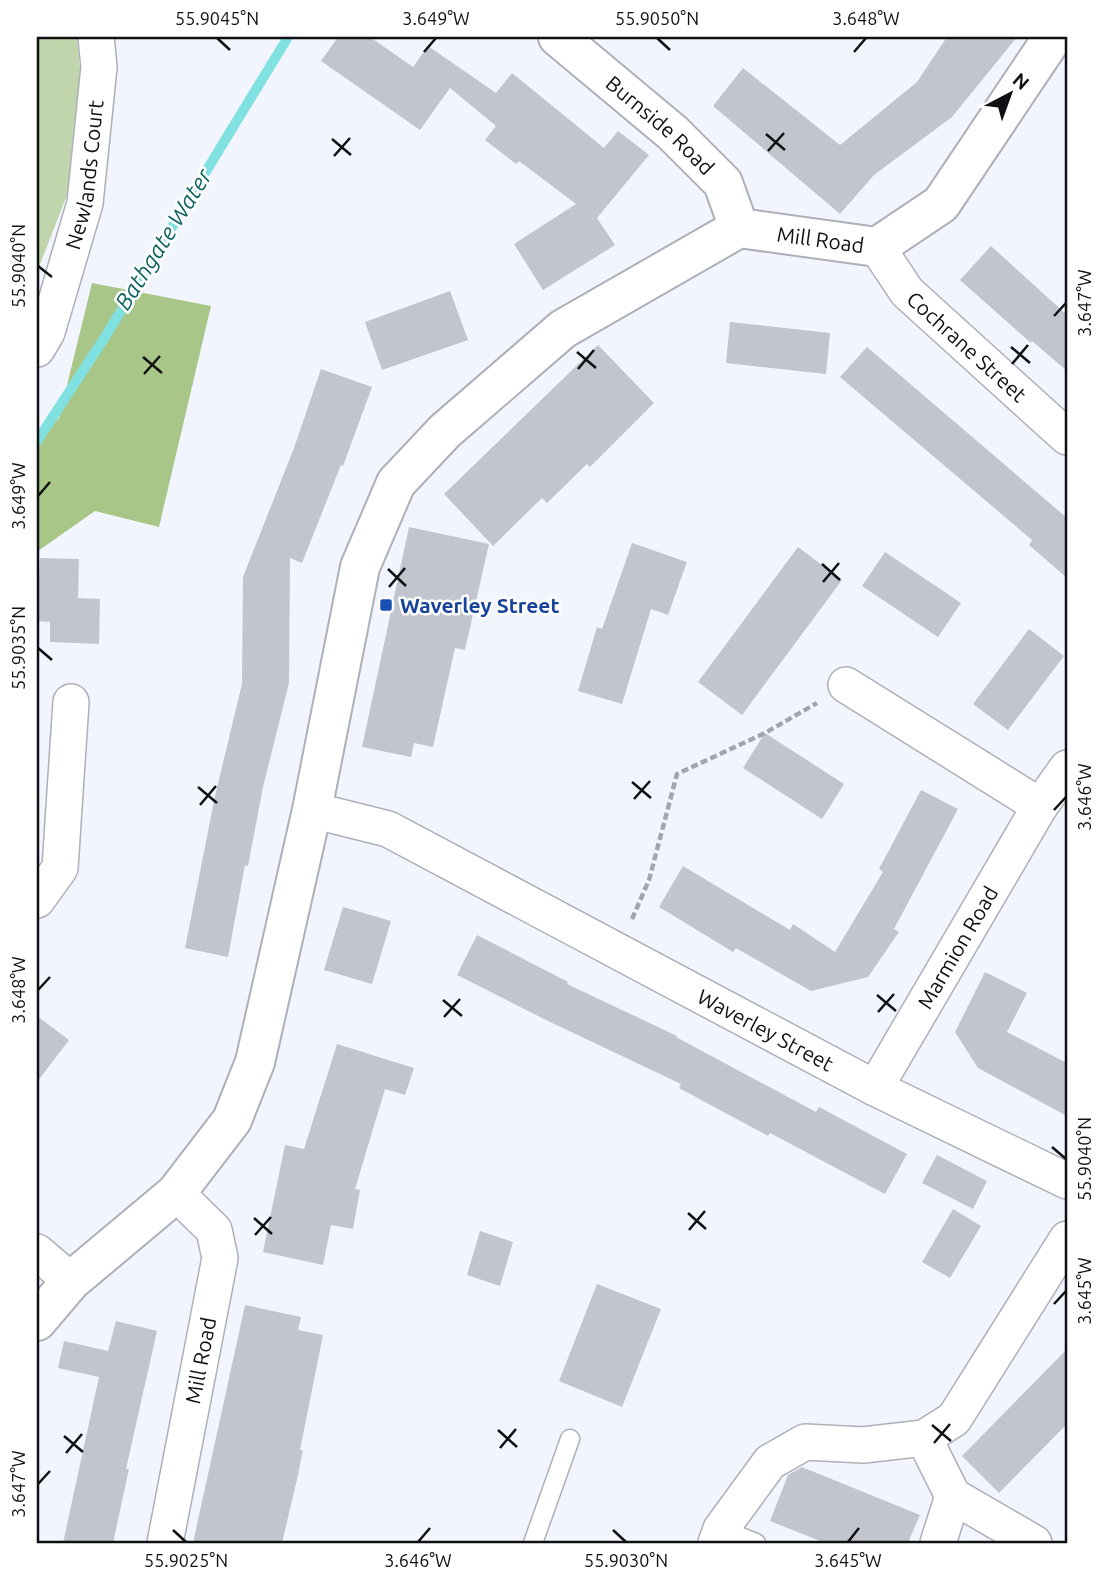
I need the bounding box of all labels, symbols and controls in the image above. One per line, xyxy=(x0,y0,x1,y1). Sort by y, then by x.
text: 55.9045°N xyxy=(175,8,259,28)
text: 3.649°W xyxy=(402,8,470,28)
text: 55.9050°N xyxy=(615,8,699,28)
text: 3.648°W xyxy=(832,8,900,28)
north arrow xyxy=(974,60,1044,130)
text: N xyxy=(1009,68,1034,94)
street label: Burnside Road xyxy=(601,71,719,179)
street label: Newlands Court xyxy=(60,99,108,252)
water label: Bathgate Water xyxy=(110,163,217,314)
street label: Mill Road xyxy=(775,221,866,257)
text: 55.9040°N xyxy=(8,224,28,308)
text: 3.647°W xyxy=(1074,269,1094,337)
street label: Cochrane Street xyxy=(902,286,1032,407)
text: 3.649°W xyxy=(8,462,28,530)
place label: Waverley Street xyxy=(400,593,559,617)
marker: Waverley Street xyxy=(378,597,394,613)
text: 55.9035°N xyxy=(8,606,28,690)
text: 3.646°W xyxy=(1074,763,1094,831)
street label: Marmion Road xyxy=(912,882,1002,1013)
text: 3.648°W xyxy=(8,956,28,1024)
street label: Waverley Street xyxy=(694,984,838,1076)
text: 55.9040°N xyxy=(1074,1117,1094,1201)
text: 3.645°W xyxy=(1074,1257,1094,1325)
street label: Mill Road xyxy=(180,1315,220,1406)
text: 3.647°W xyxy=(8,1450,28,1518)
text: 55.9025°N xyxy=(144,1550,228,1570)
text: 3.646°W xyxy=(384,1550,452,1570)
text: 55.9030°N xyxy=(584,1550,668,1570)
text: 3.645°W xyxy=(814,1550,882,1570)

